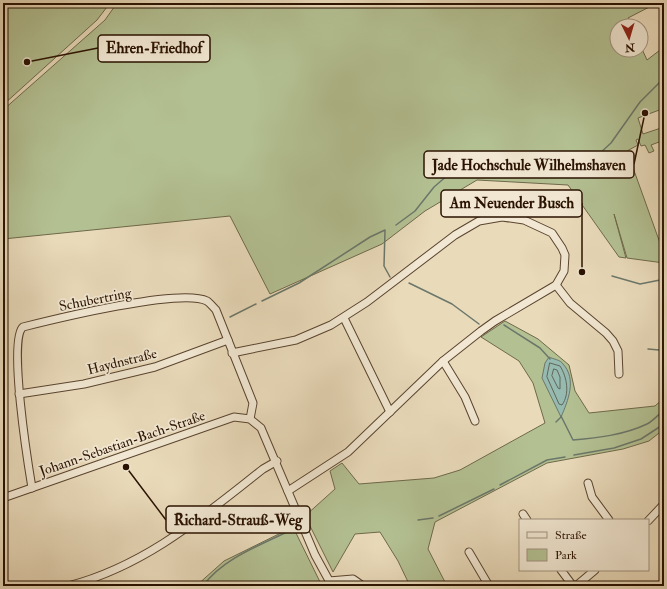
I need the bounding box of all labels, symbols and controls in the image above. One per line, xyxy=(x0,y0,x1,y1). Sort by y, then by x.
north arrow xyxy=(609,18,649,58)
callout: Ehren-Friedhof xyxy=(98,35,210,62)
text: Ehren-Friedhof xyxy=(106,39,205,58)
text: N xyxy=(623,40,636,54)
callout: Jade Hochschule Wilhelmshaven xyxy=(424,151,634,178)
text: Jade Hochschule Wilhelmshaven xyxy=(431,156,626,176)
callout: Am Neuender Busch xyxy=(441,190,582,217)
text: Am Neuender Busch xyxy=(449,194,574,213)
street label: Schubertring xyxy=(57,284,134,315)
street label: Haydnstraße xyxy=(86,345,159,379)
street label: Johann-Sebastian-Bach-Straße xyxy=(36,407,207,480)
callout: Richard-Strauß-Weg xyxy=(166,506,310,533)
text: Richard-Strauß-Weg xyxy=(174,511,303,531)
legend xyxy=(519,519,649,571)
text: Straße xyxy=(555,528,586,543)
text: Park xyxy=(555,548,577,563)

